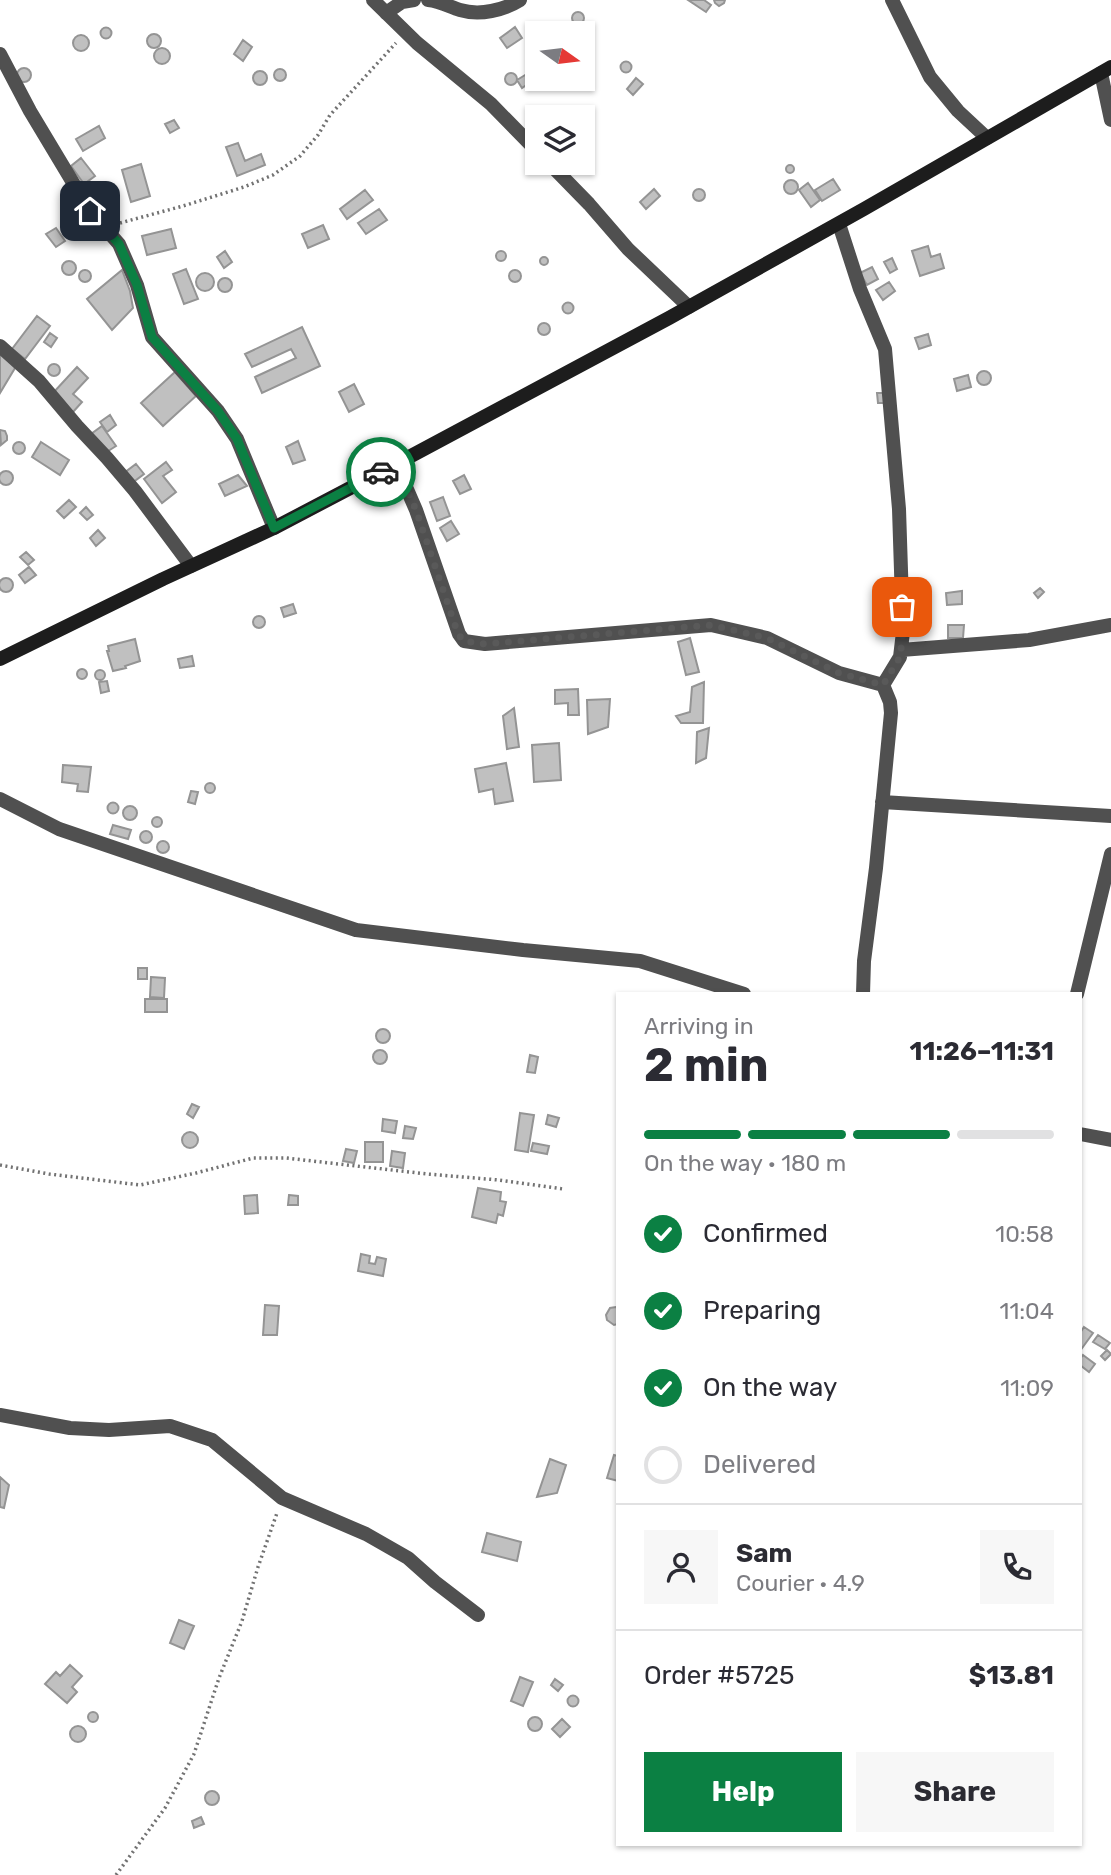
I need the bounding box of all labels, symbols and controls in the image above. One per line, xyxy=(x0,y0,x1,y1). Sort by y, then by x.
north arrow xyxy=(525,21,595,91)
map controls xyxy=(525,21,595,175)
button: layers xyxy=(525,105,595,175)
pin xyxy=(60,181,120,241)
icon: home xyxy=(71,192,109,230)
courier xyxy=(346,437,416,507)
icon: car xyxy=(362,453,400,491)
pin xyxy=(872,577,932,637)
icon: bag xyxy=(883,588,921,626)
text: Arriving in xyxy=(644,1012,754,1040)
text: 11:26–11:31 xyxy=(910,1036,1054,1067)
text: 2 min xyxy=(644,1038,769,1093)
text: On the way · 180 m xyxy=(644,1149,846,1177)
icon: check xyxy=(644,1215,682,1253)
text: Confirmed xyxy=(703,1218,828,1249)
text: 10:58 xyxy=(995,1220,1054,1248)
icon: check xyxy=(644,1292,682,1330)
text: Preparing xyxy=(703,1295,821,1326)
text: 11:04 xyxy=(1000,1297,1054,1325)
icon: check xyxy=(644,1369,682,1407)
text: On the way xyxy=(703,1372,837,1403)
text: 11:09 xyxy=(1000,1374,1054,1402)
text: Delivered xyxy=(703,1449,816,1480)
button: person xyxy=(644,1530,718,1604)
button: phone xyxy=(980,1530,1054,1604)
text: Sam xyxy=(736,1538,792,1569)
text: Courier · 4.9 xyxy=(736,1569,865,1597)
text: Order #5725 xyxy=(644,1660,795,1691)
text: $13.81 xyxy=(969,1660,1054,1691)
button: Help xyxy=(644,1752,842,1832)
button: Share xyxy=(856,1752,1054,1832)

